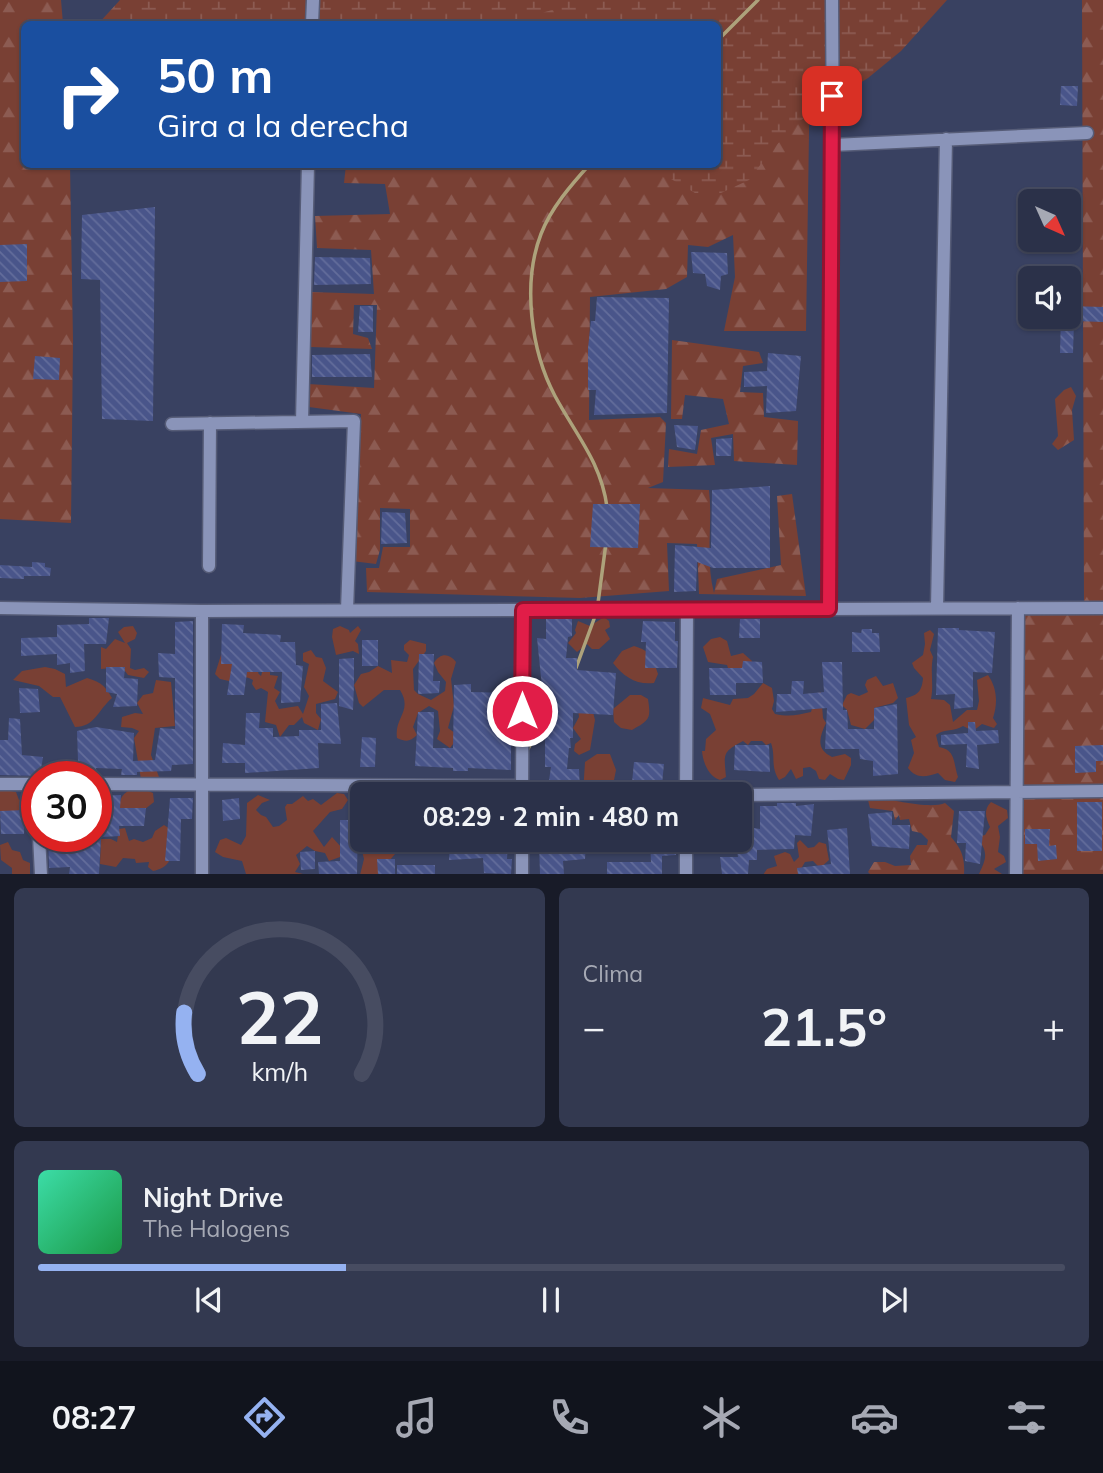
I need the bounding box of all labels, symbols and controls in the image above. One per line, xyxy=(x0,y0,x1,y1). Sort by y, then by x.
text: 50 m xyxy=(157,44,273,105)
icon: right xyxy=(42,49,133,140)
pin xyxy=(802,66,862,126)
icon: arrive xyxy=(813,77,851,115)
text: Gira a la derecha xyxy=(157,105,409,145)
north arrow xyxy=(1018,189,1082,252)
map controls xyxy=(1018,189,1081,329)
button: sound xyxy=(1018,266,1081,329)
position arrow xyxy=(485,674,559,748)
speed limit sign: 30 xyxy=(21,761,112,852)
text: 08:29 · 2 min · 480 m xyxy=(423,800,679,833)
text: Clima xyxy=(583,959,643,988)
text: 22 xyxy=(236,971,323,1062)
text: 21.5° xyxy=(761,994,887,1059)
text: − xyxy=(583,1003,605,1051)
text: + xyxy=(1042,1003,1065,1051)
text: km/h xyxy=(251,1055,308,1086)
text: Night Drive xyxy=(143,1181,283,1214)
text: The Halogens xyxy=(143,1214,290,1243)
icon: previous xyxy=(190,1281,228,1319)
icon: pause xyxy=(532,1281,570,1319)
icon: next xyxy=(875,1281,913,1319)
icon: directions xyxy=(240,1393,289,1442)
icon: music xyxy=(392,1393,441,1442)
icon: phone xyxy=(545,1393,594,1442)
icon: climate xyxy=(697,1393,746,1442)
icon: car xyxy=(850,1393,899,1442)
icon: filters xyxy=(1002,1393,1051,1442)
text: 08:27 xyxy=(52,1397,136,1437)

